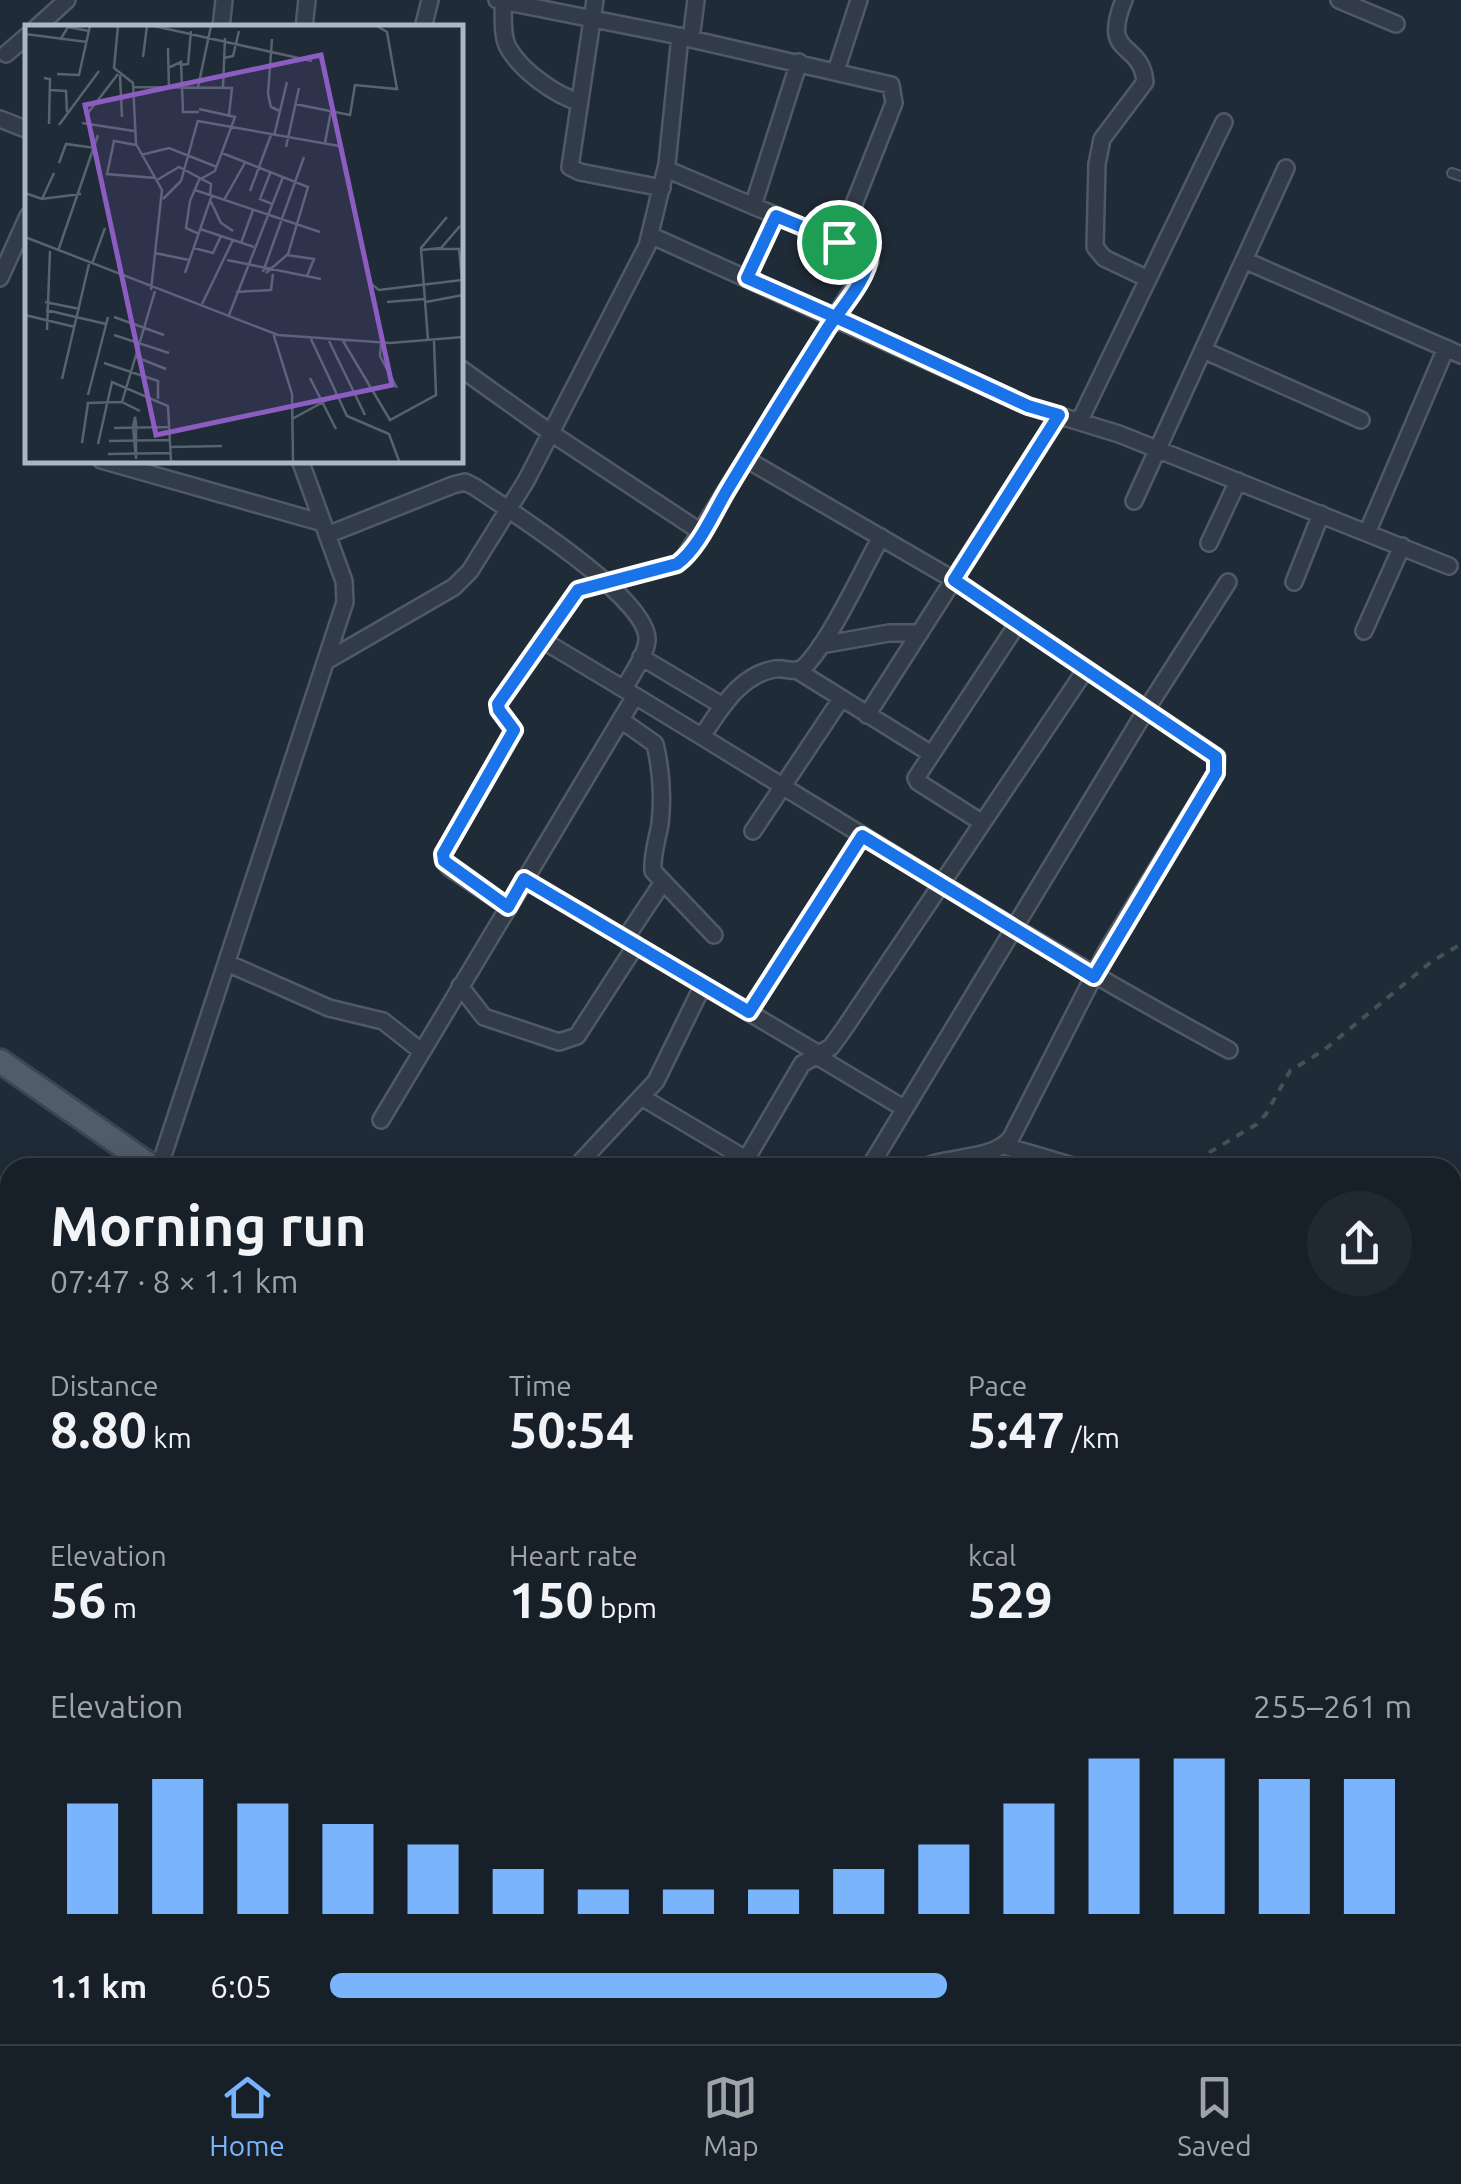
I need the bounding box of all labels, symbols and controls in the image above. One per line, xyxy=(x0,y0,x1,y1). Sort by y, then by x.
inset map xyxy=(25,25,462,462)
pin xyxy=(797,200,882,285)
icon: arrive xyxy=(812,215,867,270)
button: share xyxy=(1307,1191,1412,1296)
text: Morning run xyxy=(50,1195,367,1256)
text: 07:47 · 8 × 1.1 km xyxy=(50,1263,298,1299)
text: Distance xyxy=(50,1370,158,1401)
text: Time xyxy=(509,1370,572,1401)
text: Pace xyxy=(968,1370,1027,1401)
text: 8.80 xyxy=(50,1401,147,1457)
text: 50:54 xyxy=(509,1401,634,1457)
text: 5:47 xyxy=(968,1401,1065,1457)
text: km xyxy=(147,1422,192,1453)
text: /km xyxy=(1065,1422,1120,1453)
text: Elevation xyxy=(50,1540,167,1571)
text: Heart rate xyxy=(509,1540,638,1571)
text: kcal xyxy=(968,1540,1016,1571)
text: 56 xyxy=(50,1571,106,1627)
text: 150 xyxy=(509,1571,594,1627)
text: 529 xyxy=(968,1571,1053,1627)
text: m xyxy=(106,1592,137,1623)
text: bpm xyxy=(594,1592,657,1623)
text: Elevation xyxy=(50,1688,183,1724)
text: 255–261 m xyxy=(1253,1688,1412,1724)
text: 1.1 km xyxy=(50,1968,147,2004)
text: 6:05 xyxy=(210,1968,272,2004)
tab: Home xyxy=(209,2070,285,2161)
tab: Map xyxy=(703,2070,759,2161)
tab: Saved xyxy=(1177,2070,1252,2161)

